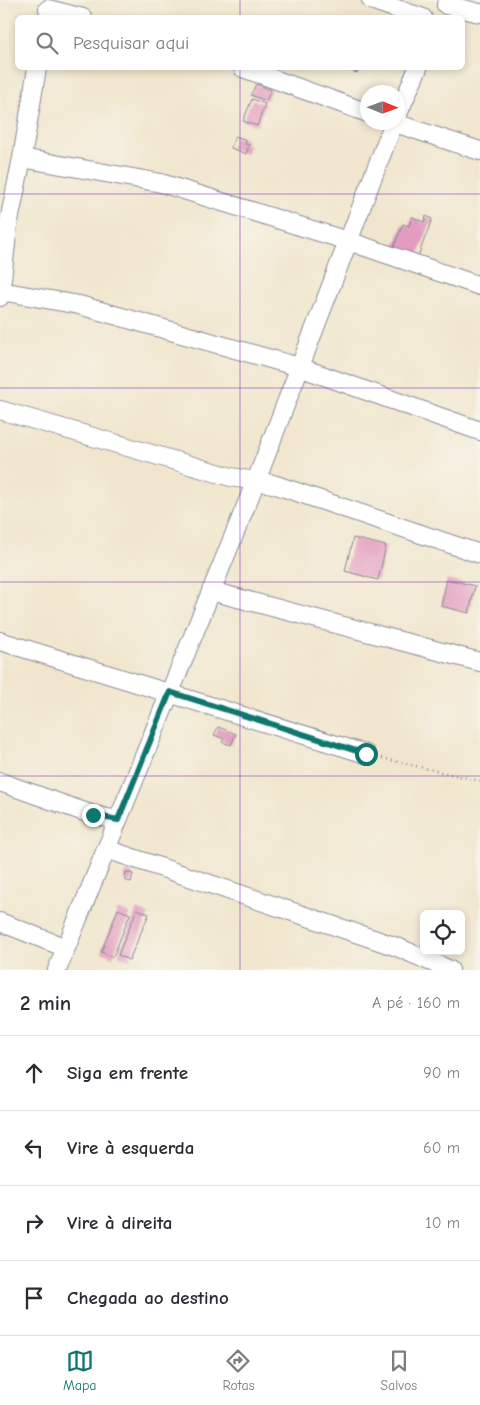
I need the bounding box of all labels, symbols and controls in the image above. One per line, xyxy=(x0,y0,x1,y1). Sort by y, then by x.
search box xyxy=(15,15,465,70)
icon: search xyxy=(33,29,61,57)
text: Pesquisar aqui xyxy=(73,32,189,54)
north arrow xyxy=(360,85,405,130)
route start xyxy=(355,743,378,766)
route end xyxy=(82,804,105,827)
map controls xyxy=(420,910,465,955)
button: locate xyxy=(420,910,465,955)
text: 2 min xyxy=(20,991,71,1015)
text: A pé · 160 m xyxy=(372,994,460,1012)
icon: ahead xyxy=(20,1059,48,1087)
text: Siga em frente xyxy=(67,1062,188,1084)
text: 90 m xyxy=(423,1064,460,1082)
icon: left xyxy=(20,1134,48,1162)
text: Vire à esquerda xyxy=(67,1137,194,1159)
text: 60 m xyxy=(423,1139,460,1157)
icon: right xyxy=(20,1209,48,1237)
text: Vire à direita xyxy=(67,1212,172,1234)
text: 10 m xyxy=(425,1214,460,1232)
icon: arrive xyxy=(20,1284,48,1312)
text: Chegada ao destino xyxy=(67,1287,229,1309)
tab: Mapa xyxy=(63,1347,97,1394)
tab: Rotas xyxy=(222,1347,255,1394)
tab: Salvos xyxy=(380,1347,417,1394)

